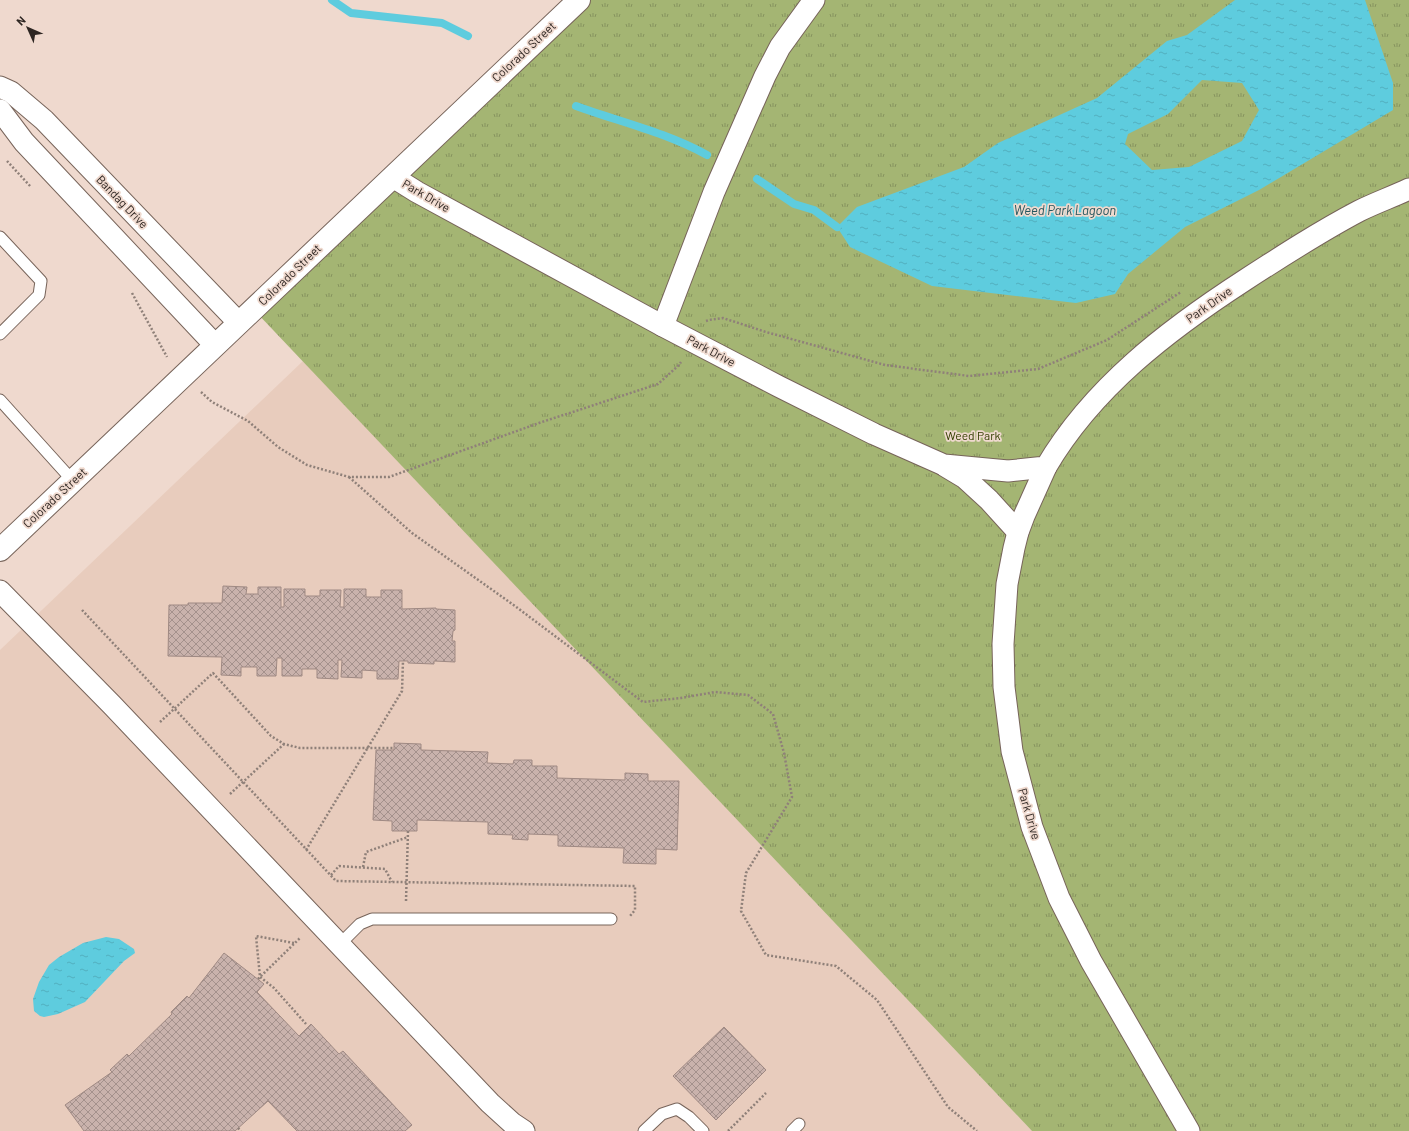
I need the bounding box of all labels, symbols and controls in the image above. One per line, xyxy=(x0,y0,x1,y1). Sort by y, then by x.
north arrow xyxy=(8,8,48,48)
text: N xyxy=(13,13,28,28)
street label: Colorado Street xyxy=(489,18,558,84)
street label: Bandag Drive xyxy=(94,172,151,231)
street label: Park Drive xyxy=(400,176,453,214)
water label: Weed Park Lagoon xyxy=(1014,202,1116,218)
street label: Colorado Street xyxy=(255,241,324,308)
street label: Park Drive xyxy=(1183,283,1234,325)
street label: Park Drive xyxy=(685,332,738,369)
park label: Weed Park xyxy=(945,428,1001,442)
street label: Colorado Street xyxy=(20,464,89,530)
street label: Park Drive xyxy=(1016,786,1044,841)

